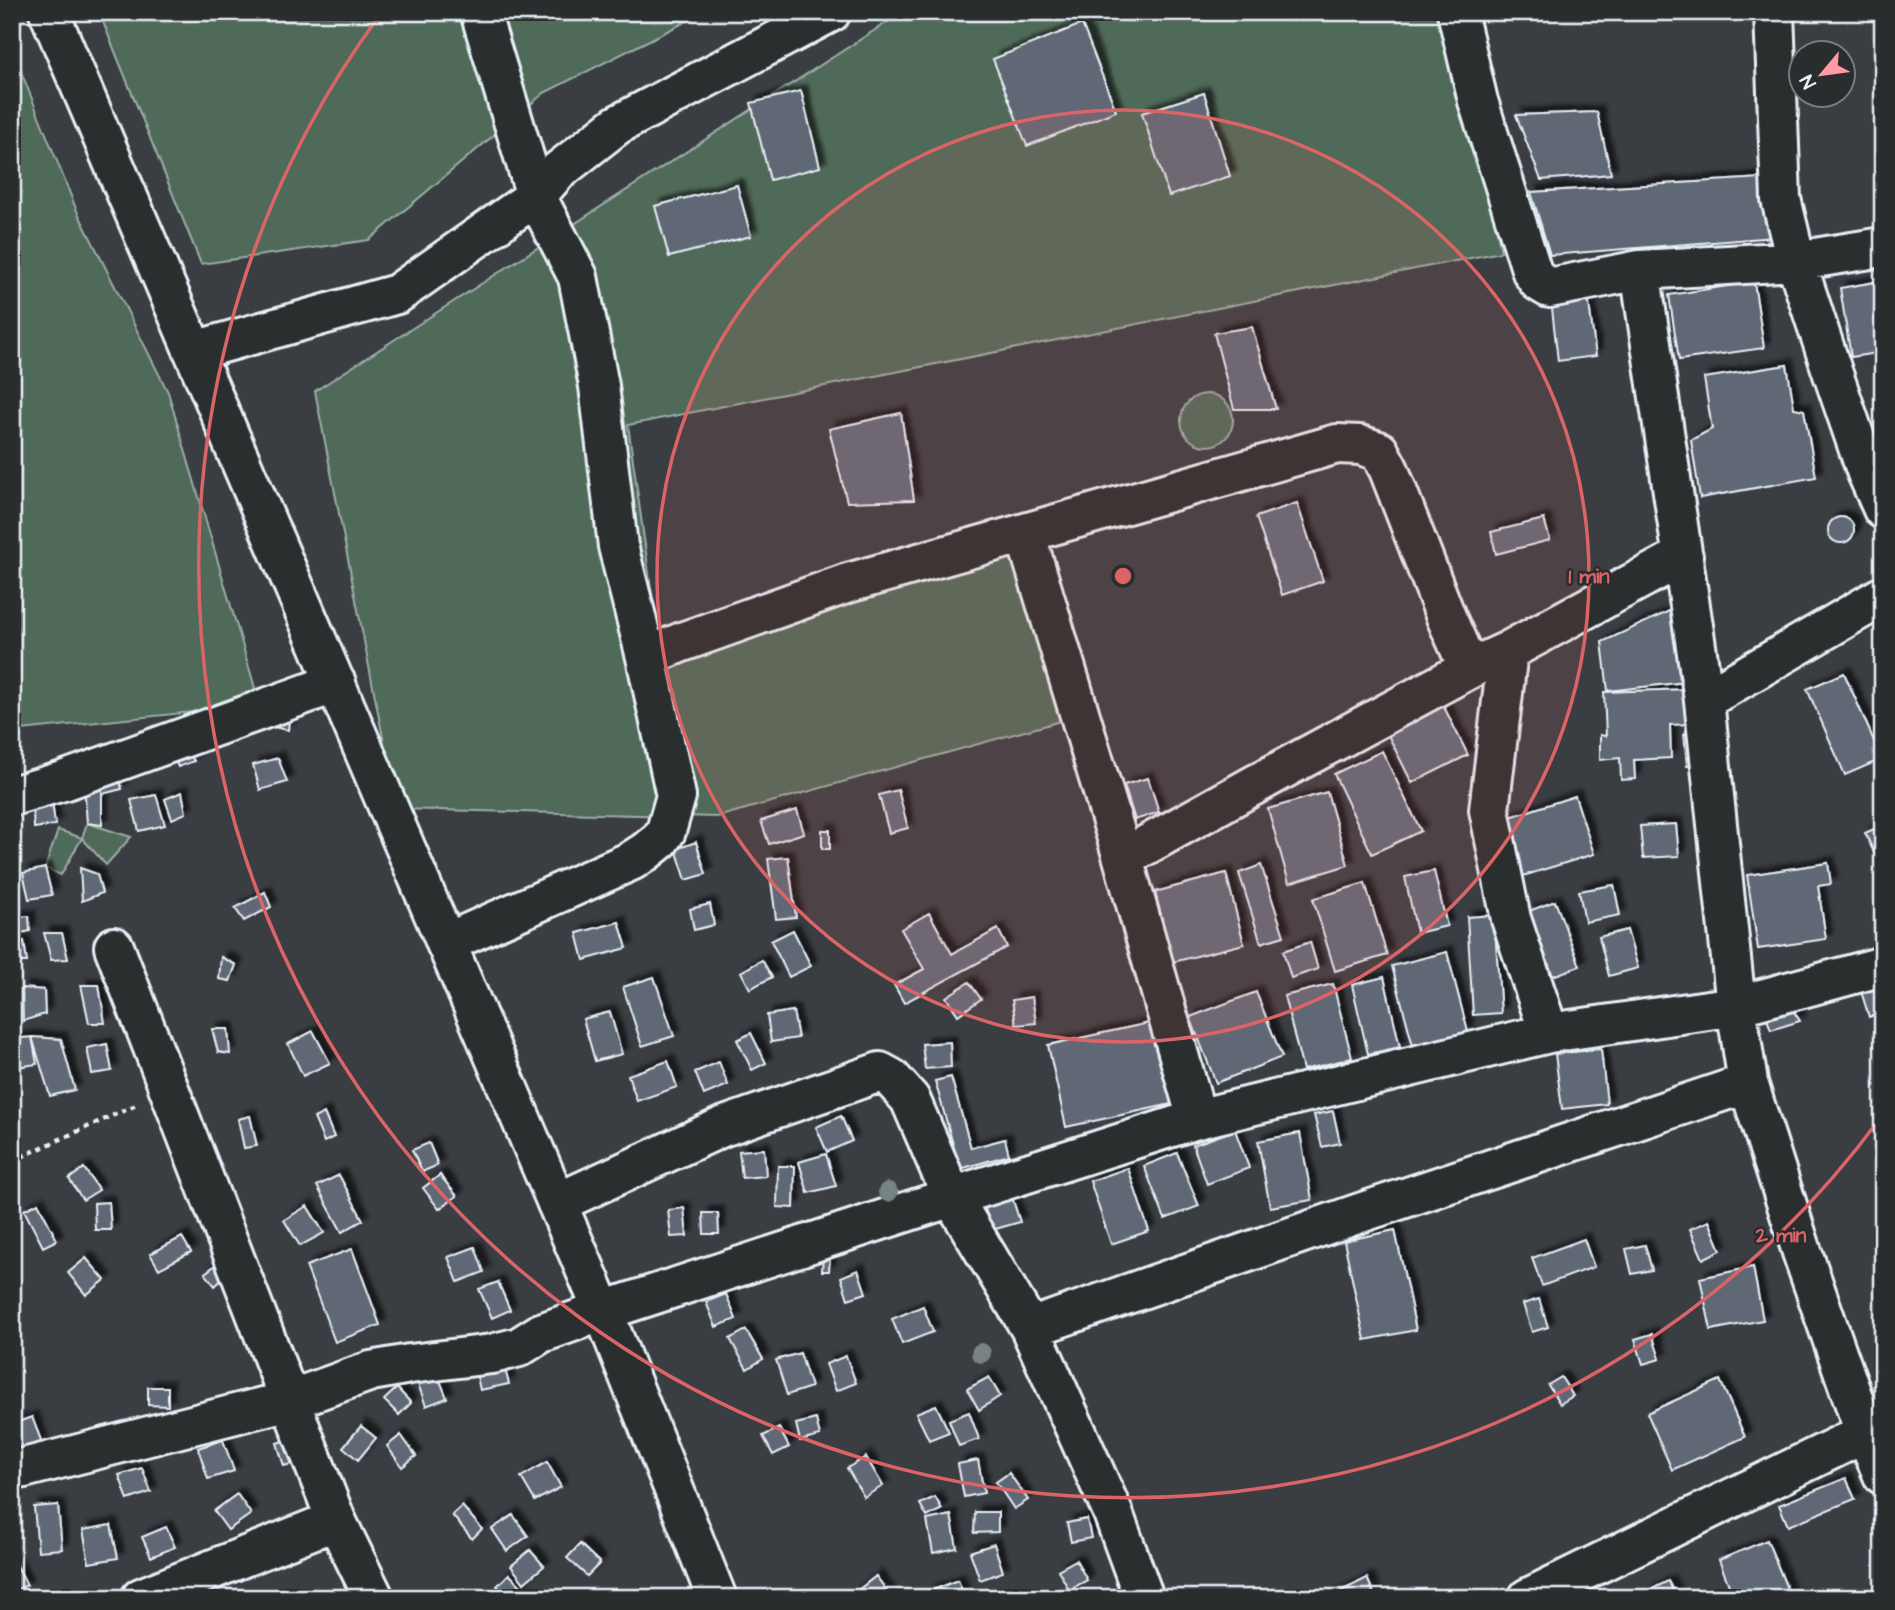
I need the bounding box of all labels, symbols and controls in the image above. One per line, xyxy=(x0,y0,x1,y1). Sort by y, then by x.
north arrow xyxy=(1786,38,1856,108)
text: N xyxy=(1794,70,1823,93)
text: 1 min xyxy=(1568,562,1610,591)
centre of rings xyxy=(1111,564,1135,588)
text: 2 min xyxy=(1755,1221,1807,1250)

